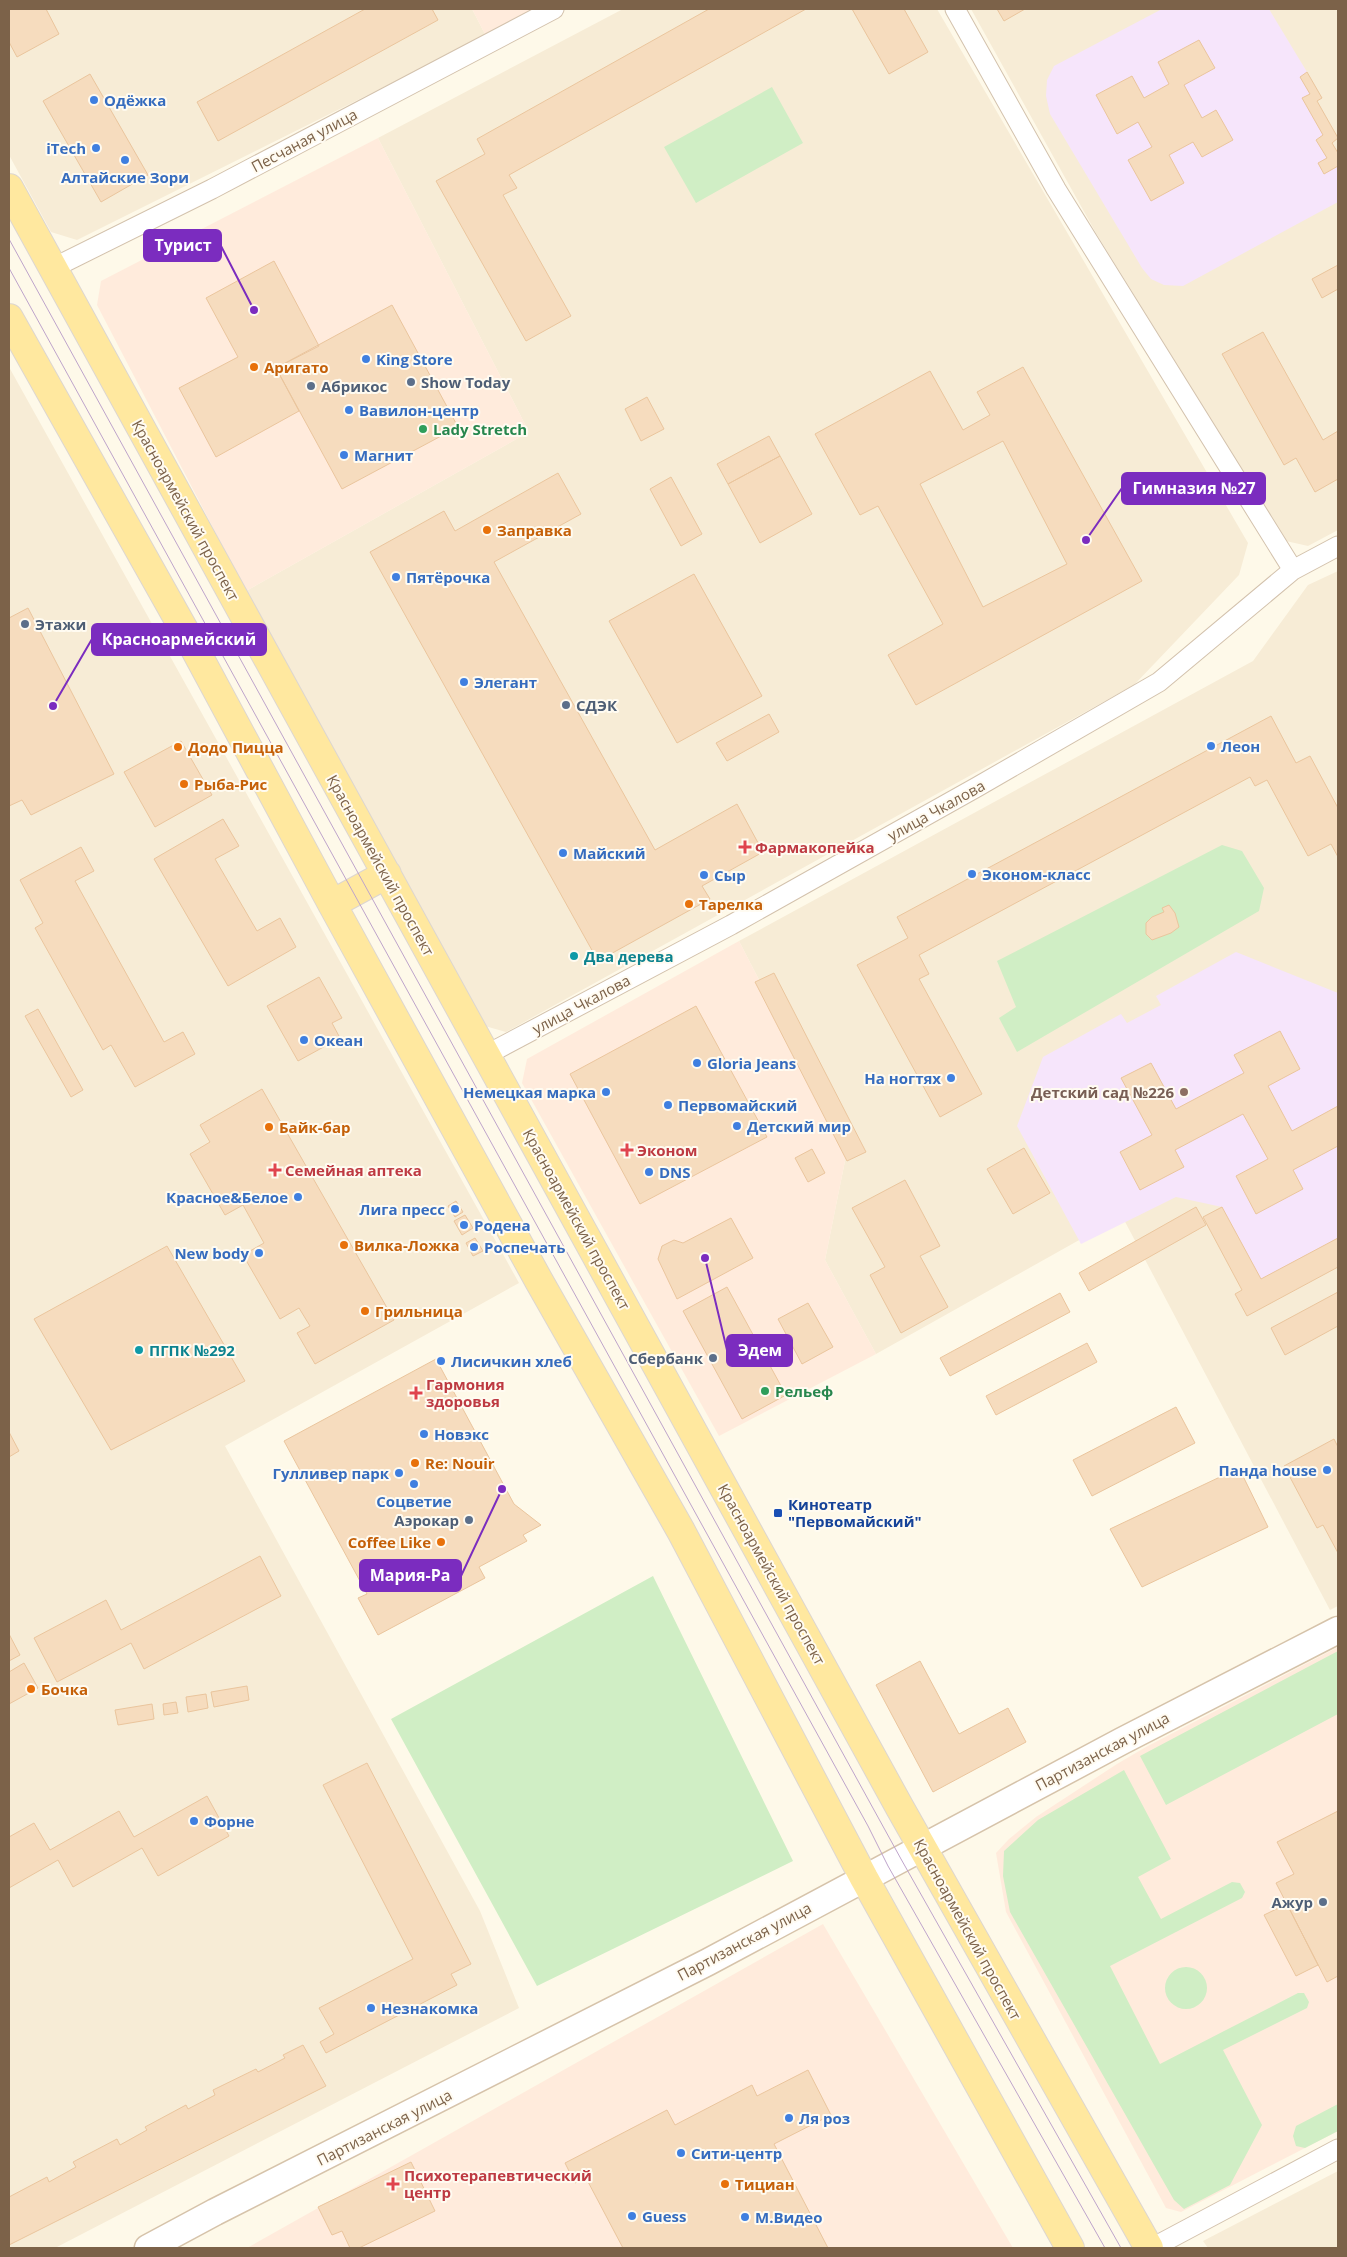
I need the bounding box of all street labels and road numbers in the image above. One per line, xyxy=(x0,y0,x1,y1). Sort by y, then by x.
street label: Песчаная улица xyxy=(247,104,361,176)
street label: Красноармейский проспект xyxy=(128,416,244,604)
street label: Красноармейский проспект xyxy=(323,771,439,959)
street label: улица Чкалова xyxy=(884,775,988,845)
street label: улица Чкалова xyxy=(528,970,634,1038)
street label: Красноармейский проспект xyxy=(519,1125,635,1313)
street label: Красноармейский проспект xyxy=(714,1480,830,1668)
street label: Партизанская улица xyxy=(1032,1707,1172,1795)
street label: Красноармейский проспект xyxy=(910,1835,1026,2023)
street label: Партизанская улица xyxy=(674,1897,814,1985)
street label: Партизанская улица xyxy=(313,2084,455,2170)

